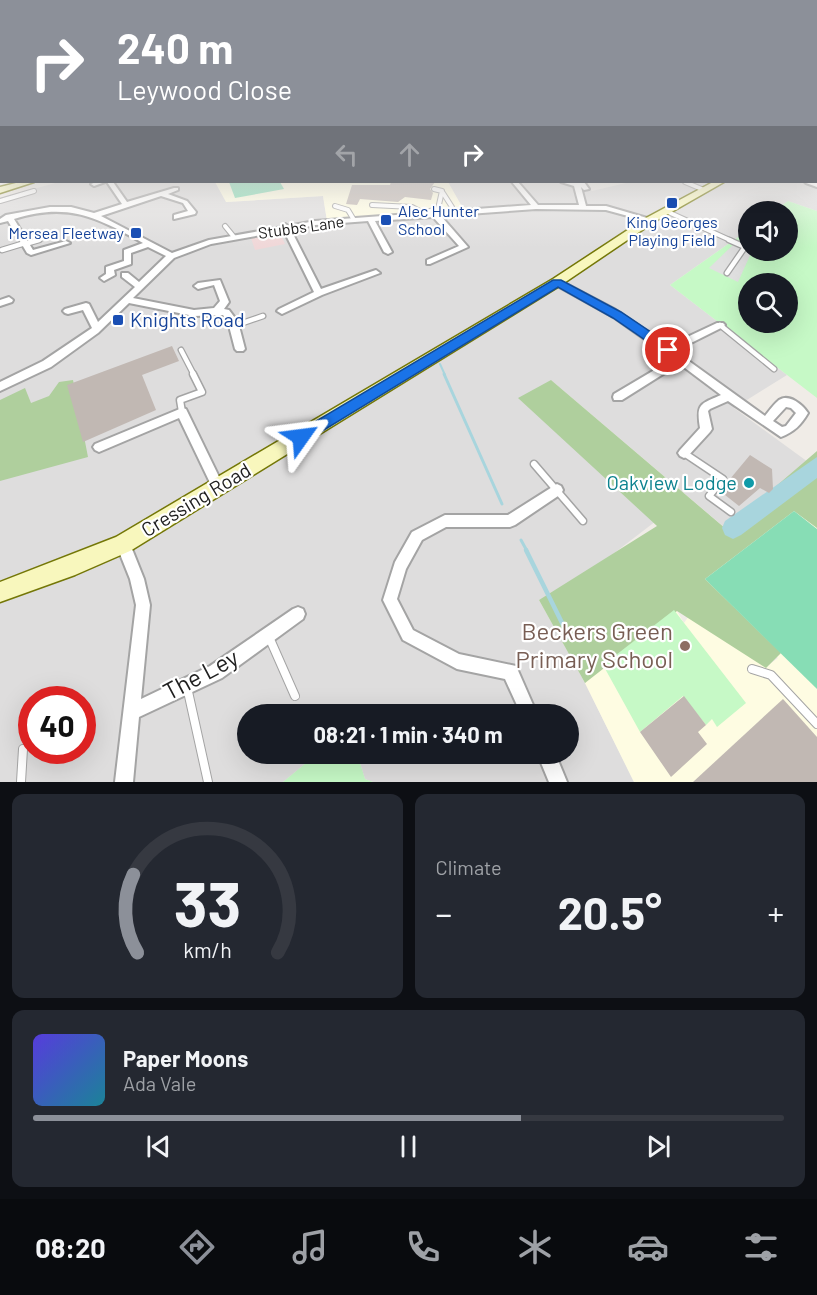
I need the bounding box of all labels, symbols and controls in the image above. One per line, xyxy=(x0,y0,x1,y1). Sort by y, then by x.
text: 240 m xyxy=(117,22,233,72)
icon: right xyxy=(18,24,96,102)
text: Leywood Close xyxy=(117,73,292,105)
icon: left xyxy=(330,138,363,171)
icon: ahead xyxy=(393,138,426,171)
icon: right xyxy=(456,138,489,171)
marker: King Georges Playing Field xyxy=(665,196,679,210)
place label: Alec Hunter School xyxy=(398,201,479,238)
map controls xyxy=(738,201,798,333)
button: sound xyxy=(738,201,798,261)
street label: Stubbs Lane xyxy=(257,211,345,242)
place label: King Georges Playing Field xyxy=(626,212,718,249)
marker: Alec Hunter School xyxy=(379,213,393,227)
place label: Mersea Fleetway xyxy=(8,223,125,242)
marker: Mersea Fleetway xyxy=(129,226,143,240)
button: search xyxy=(738,273,798,333)
place label: Knights Road xyxy=(130,307,245,331)
marker: Knights Road xyxy=(111,313,125,327)
pin xyxy=(642,324,693,375)
icon: arrive xyxy=(651,333,684,366)
position arrow xyxy=(269,405,333,469)
street label: Cressing Road xyxy=(136,457,255,541)
place label: Oakview Lodge xyxy=(607,470,737,494)
marker: Oakview Lodge xyxy=(742,476,756,490)
place label: Beckers Green Primary School xyxy=(516,616,673,673)
marker: Beckers Green Primary School xyxy=(678,639,692,653)
street label: The Ley xyxy=(158,642,243,706)
speed limit sign: 40 xyxy=(18,686,96,764)
text: 08:21 · 1 min · 340 m xyxy=(313,721,503,747)
text: Climate xyxy=(436,855,502,879)
text: 33 xyxy=(174,865,241,939)
text: 20.5° xyxy=(558,885,662,939)
text: − xyxy=(436,893,452,933)
text: + xyxy=(768,893,784,933)
text: km/h xyxy=(183,937,232,962)
text: Paper Moons xyxy=(123,1045,248,1071)
text: Ada Vale xyxy=(123,1071,196,1095)
icon: previous xyxy=(142,1130,175,1163)
icon: pause xyxy=(392,1130,425,1163)
icon: next xyxy=(642,1130,675,1163)
icon: directions xyxy=(176,1226,218,1268)
icon: music xyxy=(289,1226,331,1268)
icon: phone xyxy=(402,1226,444,1268)
icon: climate xyxy=(514,1226,556,1268)
icon: car xyxy=(627,1226,669,1268)
icon: filters xyxy=(740,1226,782,1268)
text: 08:20 xyxy=(35,1231,106,1263)

